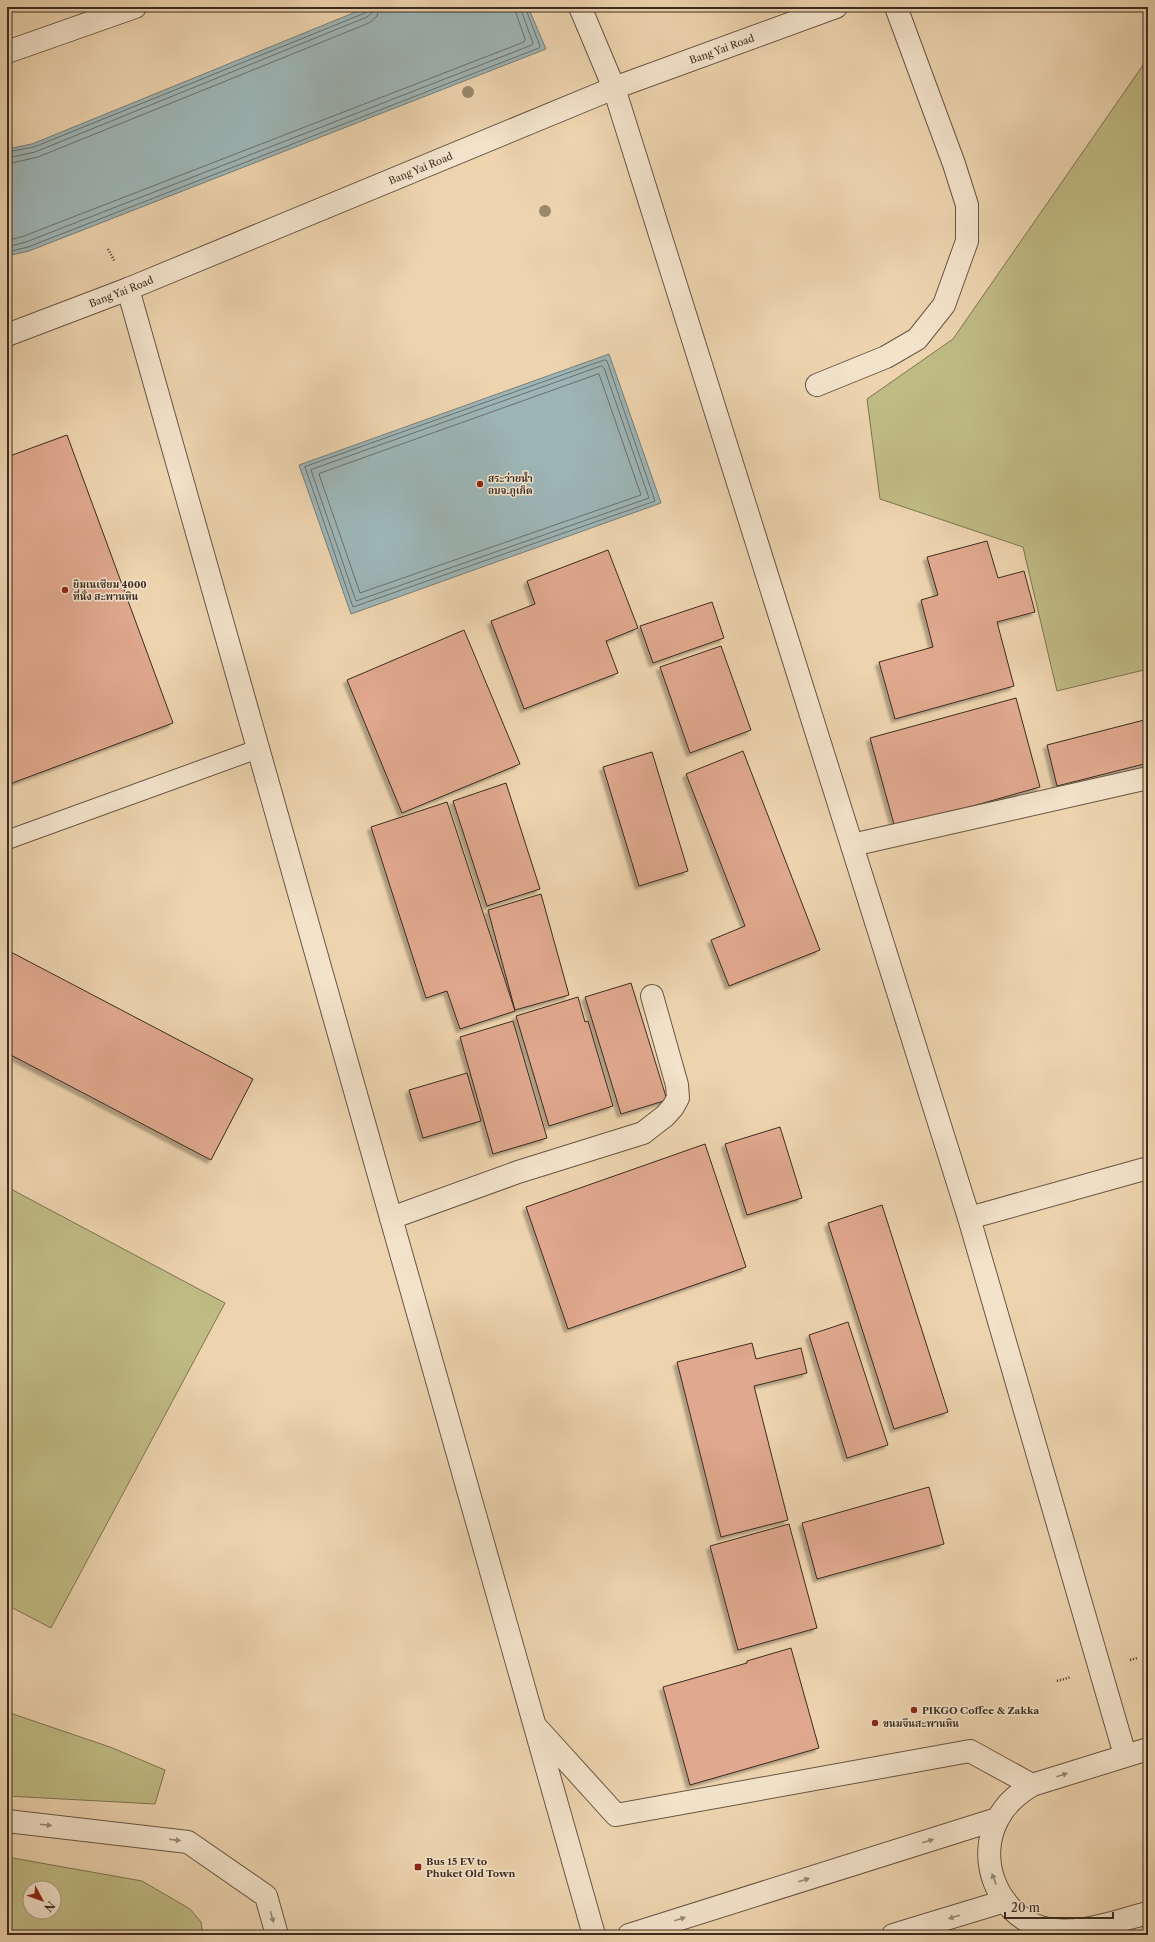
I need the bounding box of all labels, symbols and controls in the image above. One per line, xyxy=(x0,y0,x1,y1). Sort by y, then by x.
street label: Bang Yai Road xyxy=(688,31,756,66)
street label: Bang Yai Road xyxy=(387,149,454,187)
street label: Bang Yai Road xyxy=(87,273,155,310)
place label: สระว่ายน้ำ อบจ.ภูเก็ต xyxy=(488,471,533,497)
marker: สระว่ายน้ำ อบจ.ภูเก็ต xyxy=(475,479,485,489)
place label: ยิมเนเซียม 4000 ที่นั่ง สะพานหิน xyxy=(73,578,147,603)
marker: ยิมเนเซียม 4000 ที่นั่ง สะพานหิน xyxy=(60,585,70,595)
place label: PIKGO Coffee & Zakka xyxy=(922,1704,1039,1717)
marker: PIKGO Coffee & Zakka xyxy=(909,1705,919,1715)
place label: ขนมจีนสะพานหิน xyxy=(883,1717,959,1730)
marker: ขนมจีนสะพานหิน xyxy=(870,1718,880,1728)
one-way arrow xyxy=(1057,1772,1069,1778)
one-way arrow xyxy=(40,1822,52,1828)
one-way arrow xyxy=(169,1837,181,1843)
one-way arrow xyxy=(922,1838,934,1844)
place label: Bus 15 EV to Phuket Old Town xyxy=(426,1855,515,1880)
marker: Bus 15 EV to Phuket Old Town xyxy=(413,1862,423,1872)
one-way arrow xyxy=(990,1873,996,1885)
one-way arrow xyxy=(798,1877,810,1883)
north arrow xyxy=(22,1880,62,1920)
scale bar xyxy=(1005,1894,1113,1920)
text: N xyxy=(41,1898,58,1915)
text: 20 m xyxy=(1011,1900,1040,1915)
one-way arrow xyxy=(269,1911,275,1923)
one-way arrow xyxy=(948,1914,960,1920)
one-way arrow xyxy=(674,1916,686,1922)

